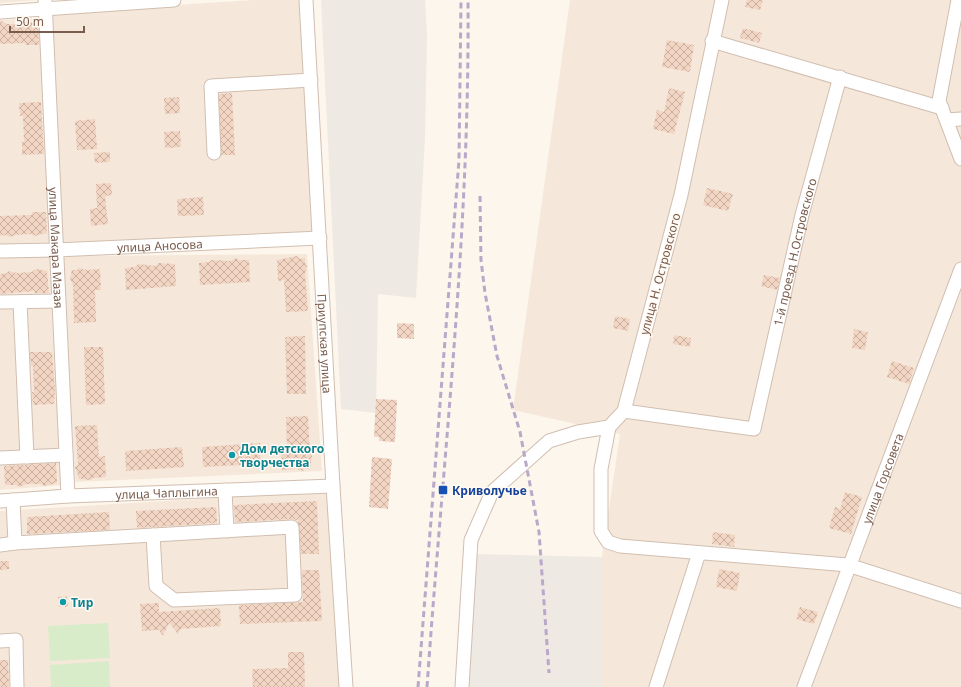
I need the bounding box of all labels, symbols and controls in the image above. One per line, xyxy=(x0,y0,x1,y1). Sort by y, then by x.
scale bar xyxy=(10,8,84,34)
text: 50 m xyxy=(16,13,44,30)
street label: 1-й проезд Н.Островского xyxy=(769,176,820,327)
street label: улица Макара Мазая xyxy=(45,187,68,309)
street label: улица Н. Островского xyxy=(636,211,684,337)
street label: улица Аносова xyxy=(117,235,203,256)
street label: Приупская улица xyxy=(314,293,336,394)
street label: улица Горсовета xyxy=(858,430,907,526)
place label: Дом детского творчества xyxy=(240,440,324,471)
marker: Дом детского творчества xyxy=(227,450,237,460)
street label: улица Чаплыгина xyxy=(115,482,218,503)
place label: Криволучье xyxy=(452,482,527,499)
marker: Криволучье xyxy=(437,484,449,496)
place label: Тир xyxy=(71,594,94,611)
marker: Тир xyxy=(58,597,68,607)

